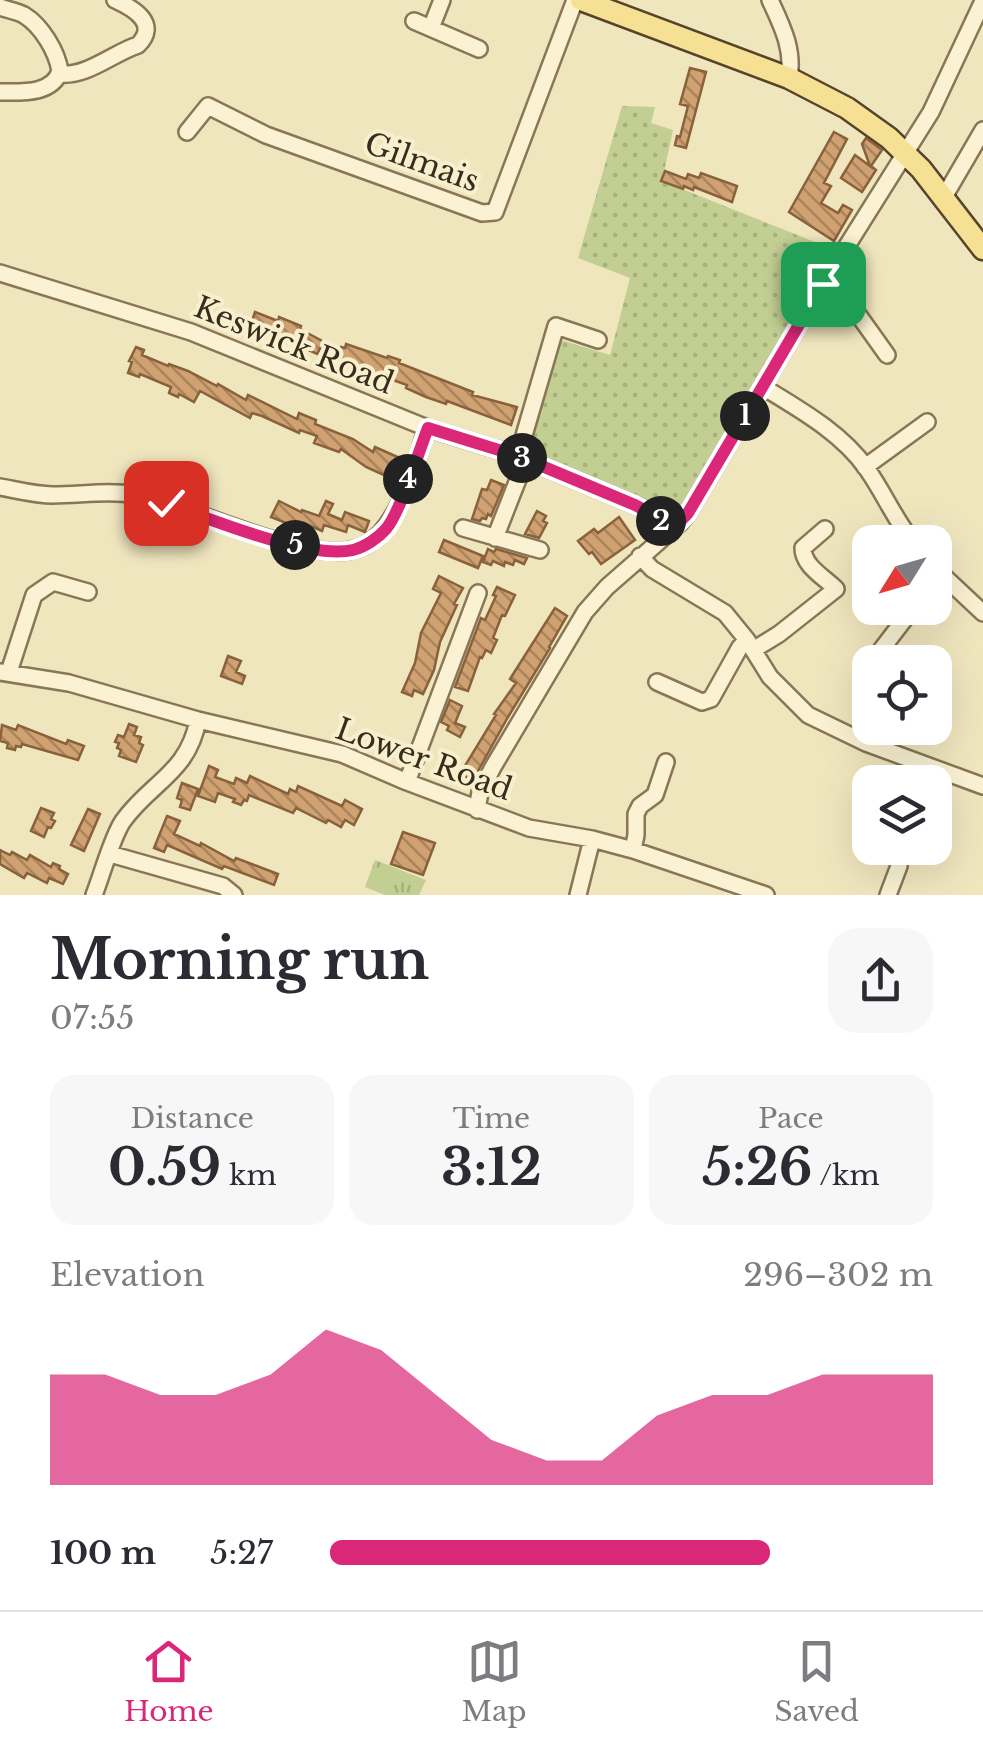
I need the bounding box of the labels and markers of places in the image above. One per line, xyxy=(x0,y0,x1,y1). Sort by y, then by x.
pin xyxy=(781,242,866,327)
pin: 1 xyxy=(720,391,770,441)
pin: 3 xyxy=(497,433,547,483)
pin: 4 xyxy=(383,454,433,504)
pin xyxy=(124,461,209,546)
pin: 2 xyxy=(636,496,686,546)
pin: 5 xyxy=(270,520,320,570)

